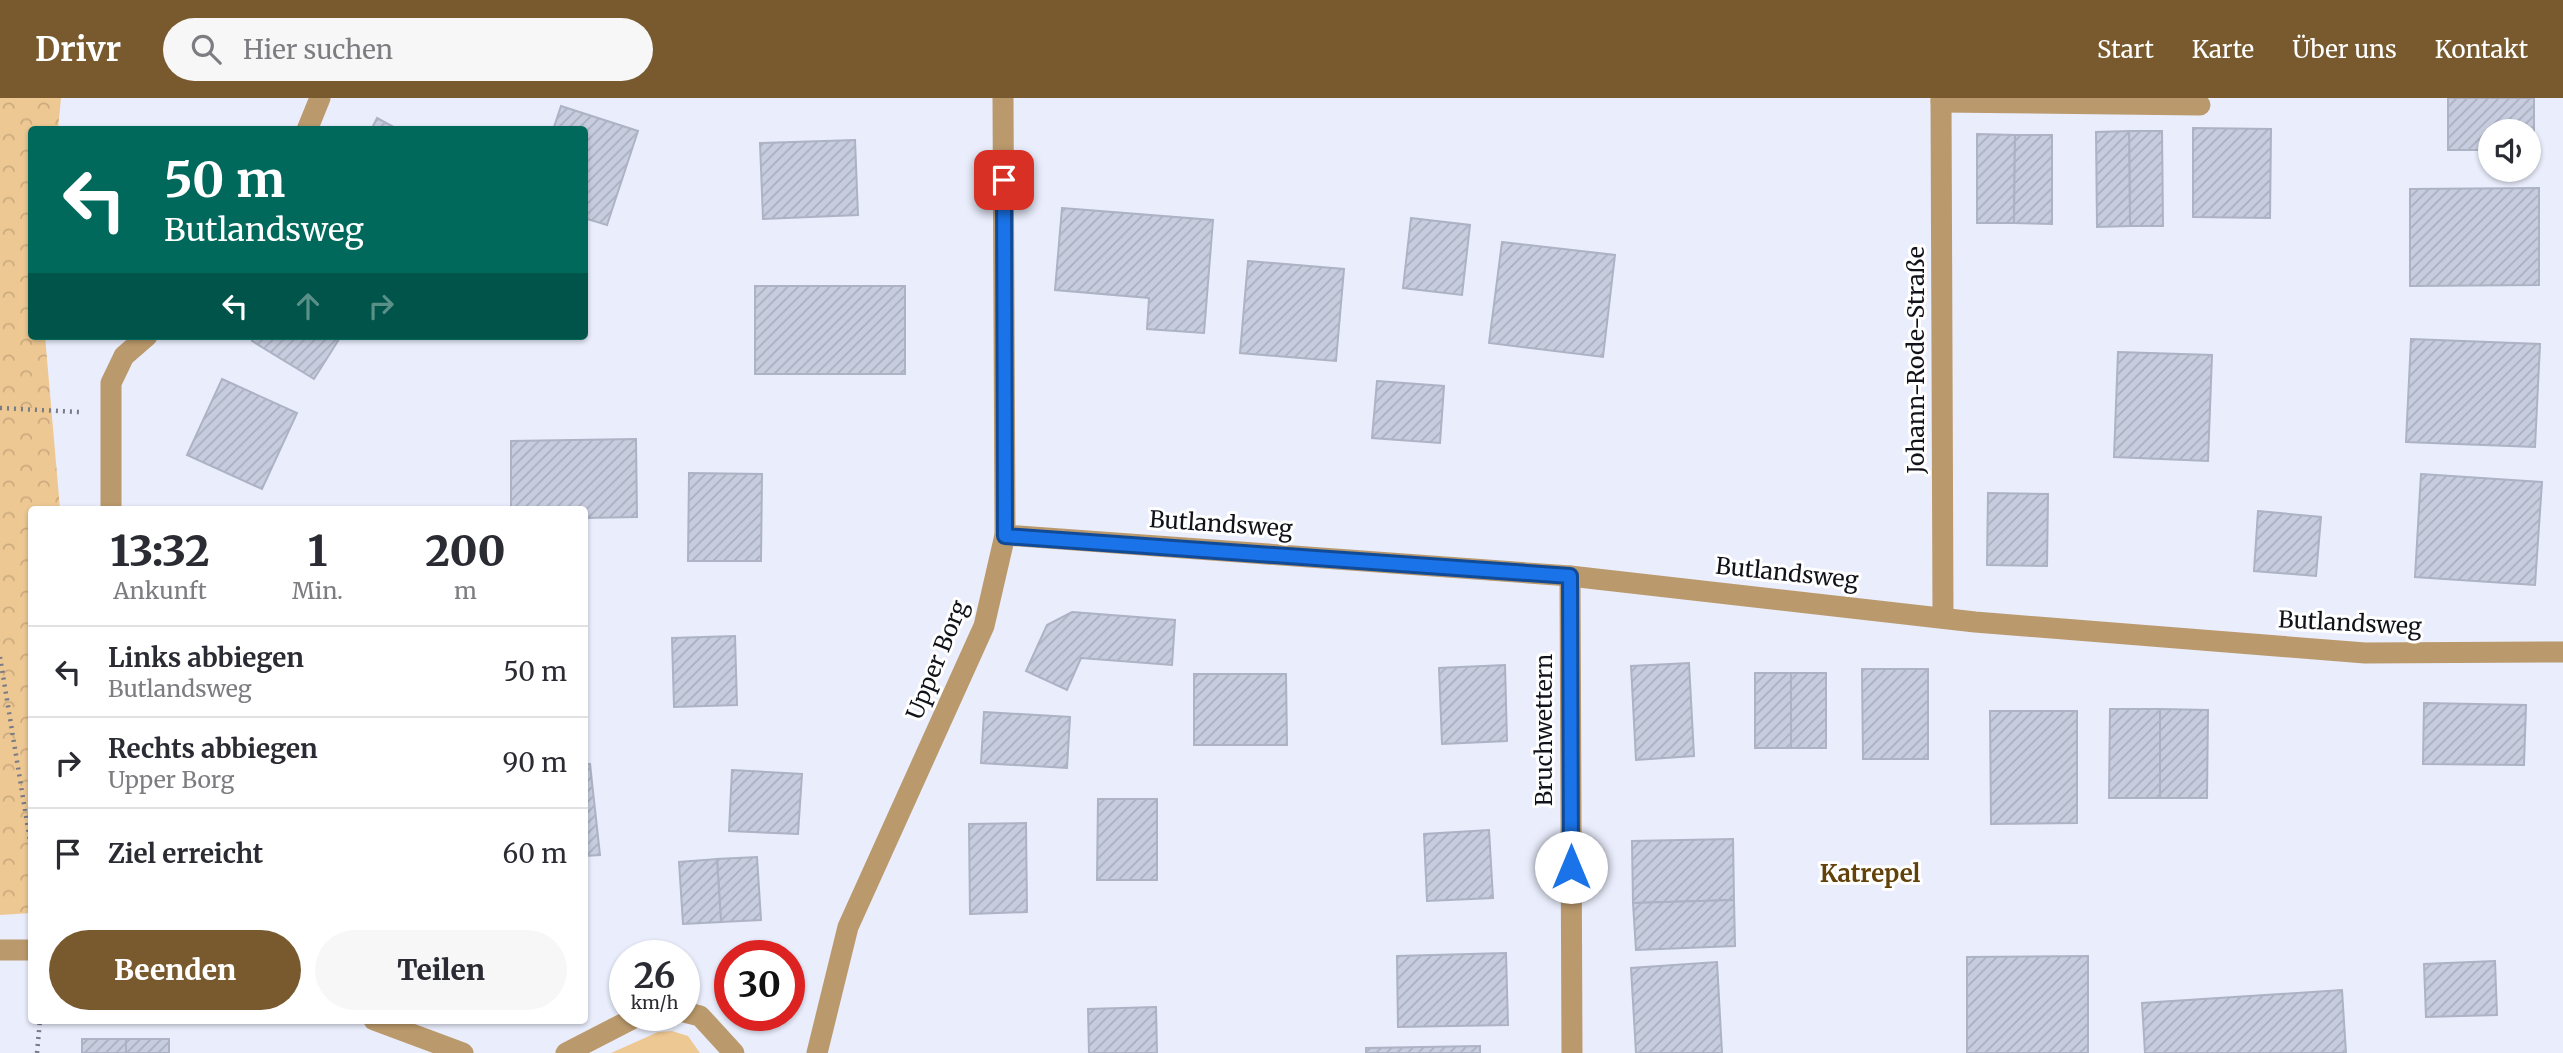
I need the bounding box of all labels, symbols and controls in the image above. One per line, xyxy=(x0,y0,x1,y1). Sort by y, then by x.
search box xyxy=(163,18,653,81)
text: Drivr xyxy=(35,29,121,70)
icon: search xyxy=(187,30,225,68)
text: Hier suchen xyxy=(243,33,393,66)
text: Start xyxy=(2097,34,2154,65)
text: Karte xyxy=(2192,34,2254,65)
text: Über uns xyxy=(2292,34,2397,65)
text: Kontakt xyxy=(2435,34,2528,65)
map controls xyxy=(2478,119,2541,182)
button: sound xyxy=(2478,119,2541,182)
text: 50 m xyxy=(164,149,285,210)
pin xyxy=(974,150,1034,210)
icon: left xyxy=(49,154,140,245)
icon: arrive xyxy=(985,161,1023,199)
text: Butlandsweg xyxy=(164,210,364,250)
street label: Johann-Rode-Straße xyxy=(1901,246,1930,475)
icon: left xyxy=(216,287,254,325)
icon: ahead xyxy=(289,287,327,325)
icon: right xyxy=(362,287,400,325)
street label: Butlandsweg xyxy=(1148,504,1294,543)
text: 13:32 xyxy=(110,525,210,577)
text: 1 xyxy=(308,525,327,577)
text: 200 xyxy=(425,525,506,577)
street label: Butlandsweg xyxy=(1714,551,1860,594)
text: Ankunft xyxy=(113,576,207,605)
text: Min. xyxy=(292,576,343,605)
text: m xyxy=(454,576,477,605)
street label: Upper Borg xyxy=(899,596,974,724)
street label: Butlandsweg xyxy=(2277,604,2423,641)
text: Links abbiegen xyxy=(108,641,304,674)
icon: left xyxy=(49,653,87,691)
street label: Bruchwettern xyxy=(1529,654,1558,806)
text: 50 m xyxy=(503,655,567,688)
text: Butlandsweg xyxy=(108,674,252,703)
text: Rechts abbiegen xyxy=(108,732,318,765)
icon: right xyxy=(49,744,87,782)
text: 90 m xyxy=(503,746,567,779)
text: Upper Borg xyxy=(108,765,234,794)
position arrow xyxy=(1534,830,1608,904)
icon: arrive xyxy=(49,835,87,873)
text: Ziel erreicht xyxy=(108,837,263,870)
text: 60 m xyxy=(503,837,567,870)
district label: Katrepel xyxy=(1820,858,1921,889)
button: Beenden xyxy=(49,930,301,1010)
button: Teilen xyxy=(315,930,567,1010)
speed limit sign: 30 xyxy=(714,940,805,1031)
text: 26 xyxy=(634,954,675,998)
text: km/h xyxy=(631,991,678,1014)

